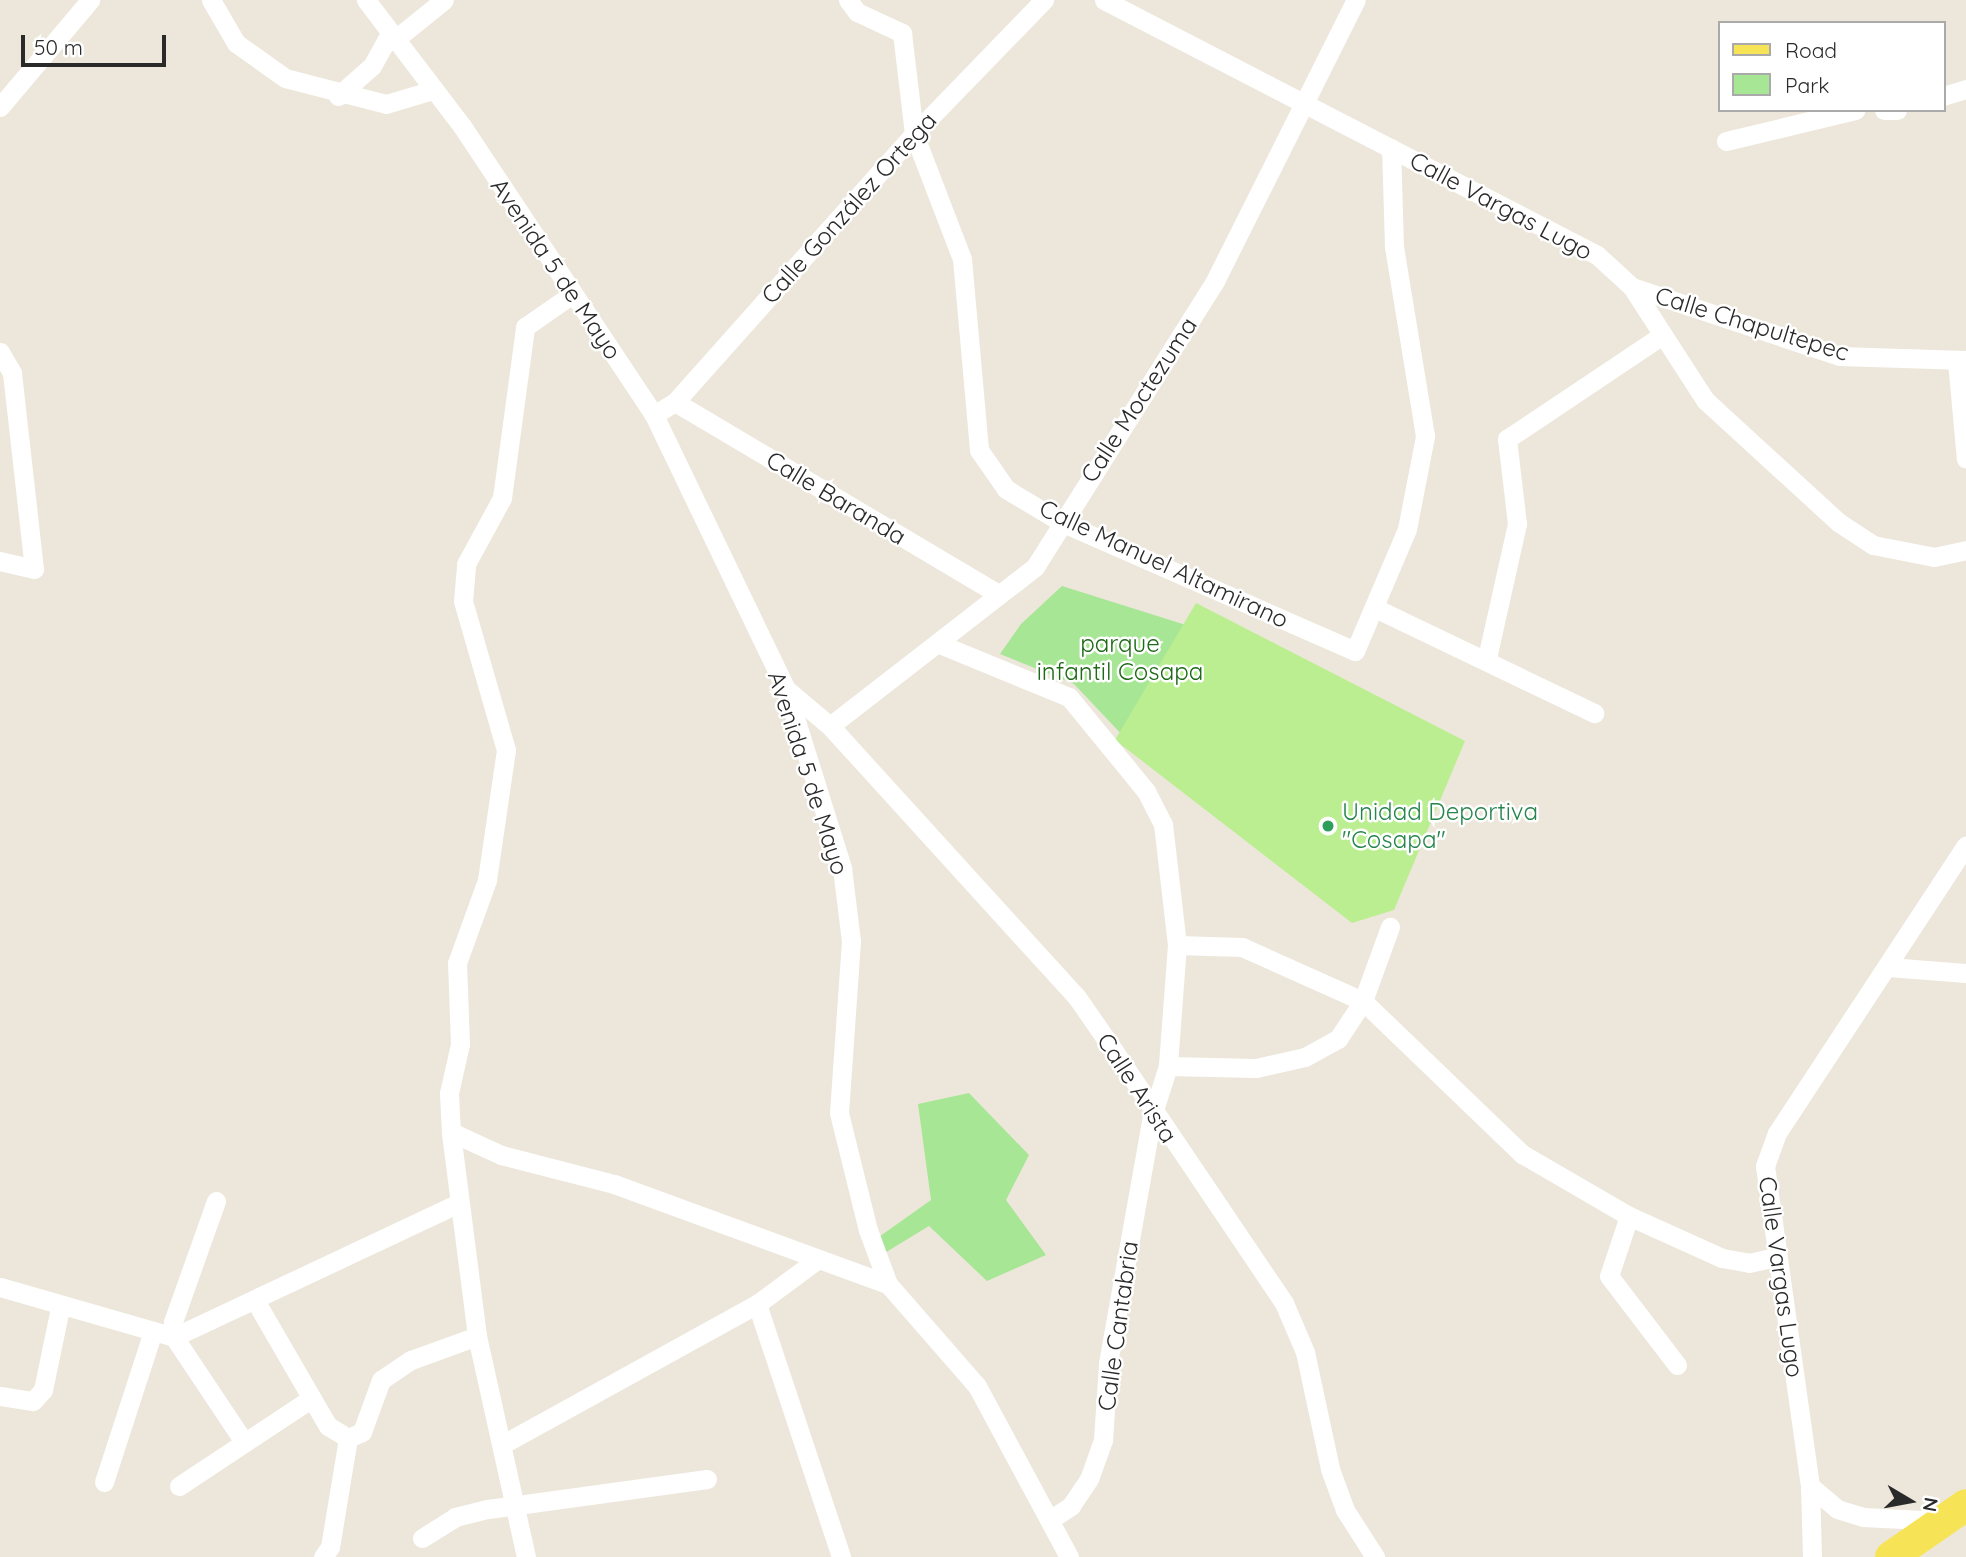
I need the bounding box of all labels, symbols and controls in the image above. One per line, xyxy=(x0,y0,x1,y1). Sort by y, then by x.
scale bar xyxy=(24,21,170,65)
legend xyxy=(1717,21,1945,112)
text: 50 m xyxy=(34,34,83,60)
text: Road xyxy=(1785,37,1837,63)
text: Park xyxy=(1785,72,1829,98)
street label: Calle González Ortega xyxy=(755,106,943,310)
street label: Calle Vargas Lugo xyxy=(1405,146,1597,266)
street label: Avenida 5 de Mayo xyxy=(485,173,627,365)
street label: Calle Chapultepec xyxy=(1652,281,1852,367)
street label: Calle Moctezuma xyxy=(1075,312,1203,488)
street label: Calle Baranda xyxy=(761,445,911,551)
street label: Calle Manuel Altamirano xyxy=(1035,494,1293,634)
park label: parque infantil Cosapa xyxy=(1037,630,1203,686)
street label: Avenida 5 de Mayo xyxy=(761,668,855,878)
place label: Unidad Deportiva "Cosapa" xyxy=(1342,798,1538,854)
marker: Unidad Deportiva "Cosapa" xyxy=(1320,818,1336,834)
street label: Calle Arista xyxy=(1091,1028,1183,1148)
street label: Calle Vargas Lugo xyxy=(1753,1175,1809,1379)
street label: Calle Cantabria xyxy=(1092,1239,1144,1413)
north arrow xyxy=(1875,1466,1945,1536)
text: N xyxy=(1918,1496,1944,1514)

